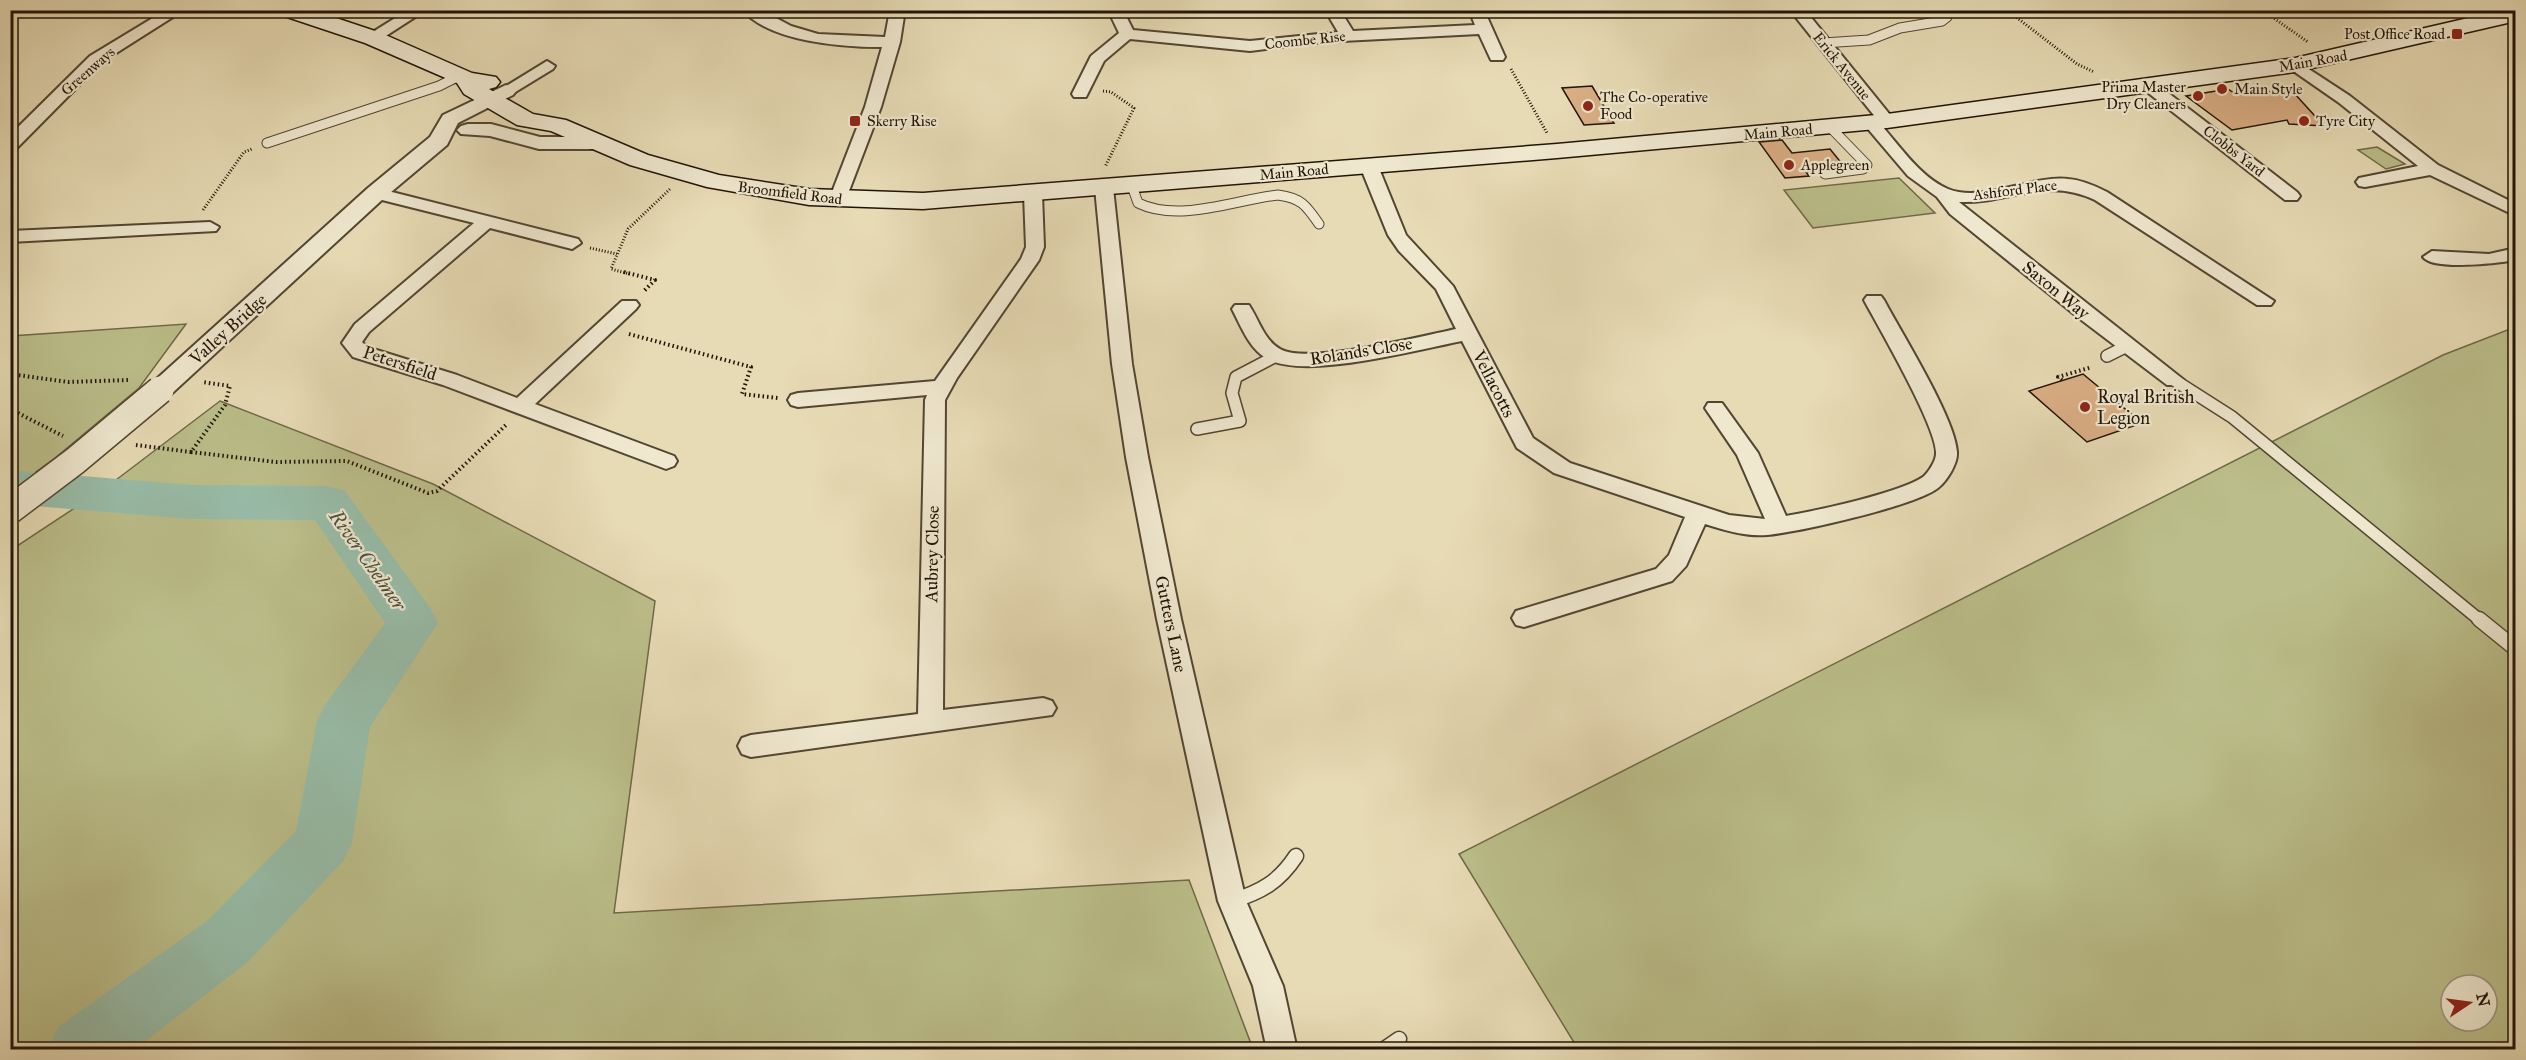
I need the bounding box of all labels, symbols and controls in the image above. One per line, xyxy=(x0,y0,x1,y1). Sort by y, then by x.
place label: Post Office Road xyxy=(2344,25,2445,43)
street label: Coombe Rise xyxy=(1264,27,1346,53)
marker: Post Office Road xyxy=(2450,27,2464,41)
street label: Erick Avenue xyxy=(1809,28,1875,104)
street label: Greenways xyxy=(57,43,119,99)
street label: Main Road xyxy=(2277,46,2349,76)
place label: Prima Master Dry Cleaners xyxy=(2101,78,2186,113)
place label: Main Style xyxy=(2234,80,2302,98)
marker: Main Style xyxy=(2215,82,2229,96)
place label: The Co-operative Food xyxy=(1600,88,1708,123)
marker: Prima Master Dry Cleaners xyxy=(2191,89,2205,103)
marker: The Co-operative Food xyxy=(1581,99,1595,113)
place label: Skerry Rise xyxy=(867,112,937,130)
place label: Tyre City xyxy=(2316,112,2376,130)
marker: Skerry Rise xyxy=(848,114,862,128)
marker: Tyre City xyxy=(2297,114,2311,128)
street label: Main Road xyxy=(1743,120,1814,144)
street label: Clobbs Yard xyxy=(2200,121,2269,181)
place label: Applegreen xyxy=(1800,156,1869,174)
marker: Applegreen xyxy=(1782,158,1796,172)
street label: Main Road xyxy=(1259,160,1330,184)
street label: Ashford Place xyxy=(1971,176,2058,204)
street label: Broomfield Road xyxy=(737,178,844,208)
street label: Saxon Way xyxy=(2018,256,2095,324)
street label: Valley Bridge xyxy=(184,289,272,371)
street label: Rolands Close xyxy=(1308,332,1414,370)
street label: Petersfield xyxy=(360,341,440,385)
street label: Vellacotts xyxy=(1467,346,1520,421)
place label: Royal British Legion xyxy=(2097,386,2195,430)
marker: Royal British Legion xyxy=(2078,400,2092,414)
water label: River Chelmer xyxy=(324,504,412,616)
street label: Aubrey Close xyxy=(920,505,944,604)
street label: Gutters Lane xyxy=(1150,574,1192,674)
north arrow xyxy=(2439,973,2499,1033)
text: N xyxy=(2472,991,2494,1009)

